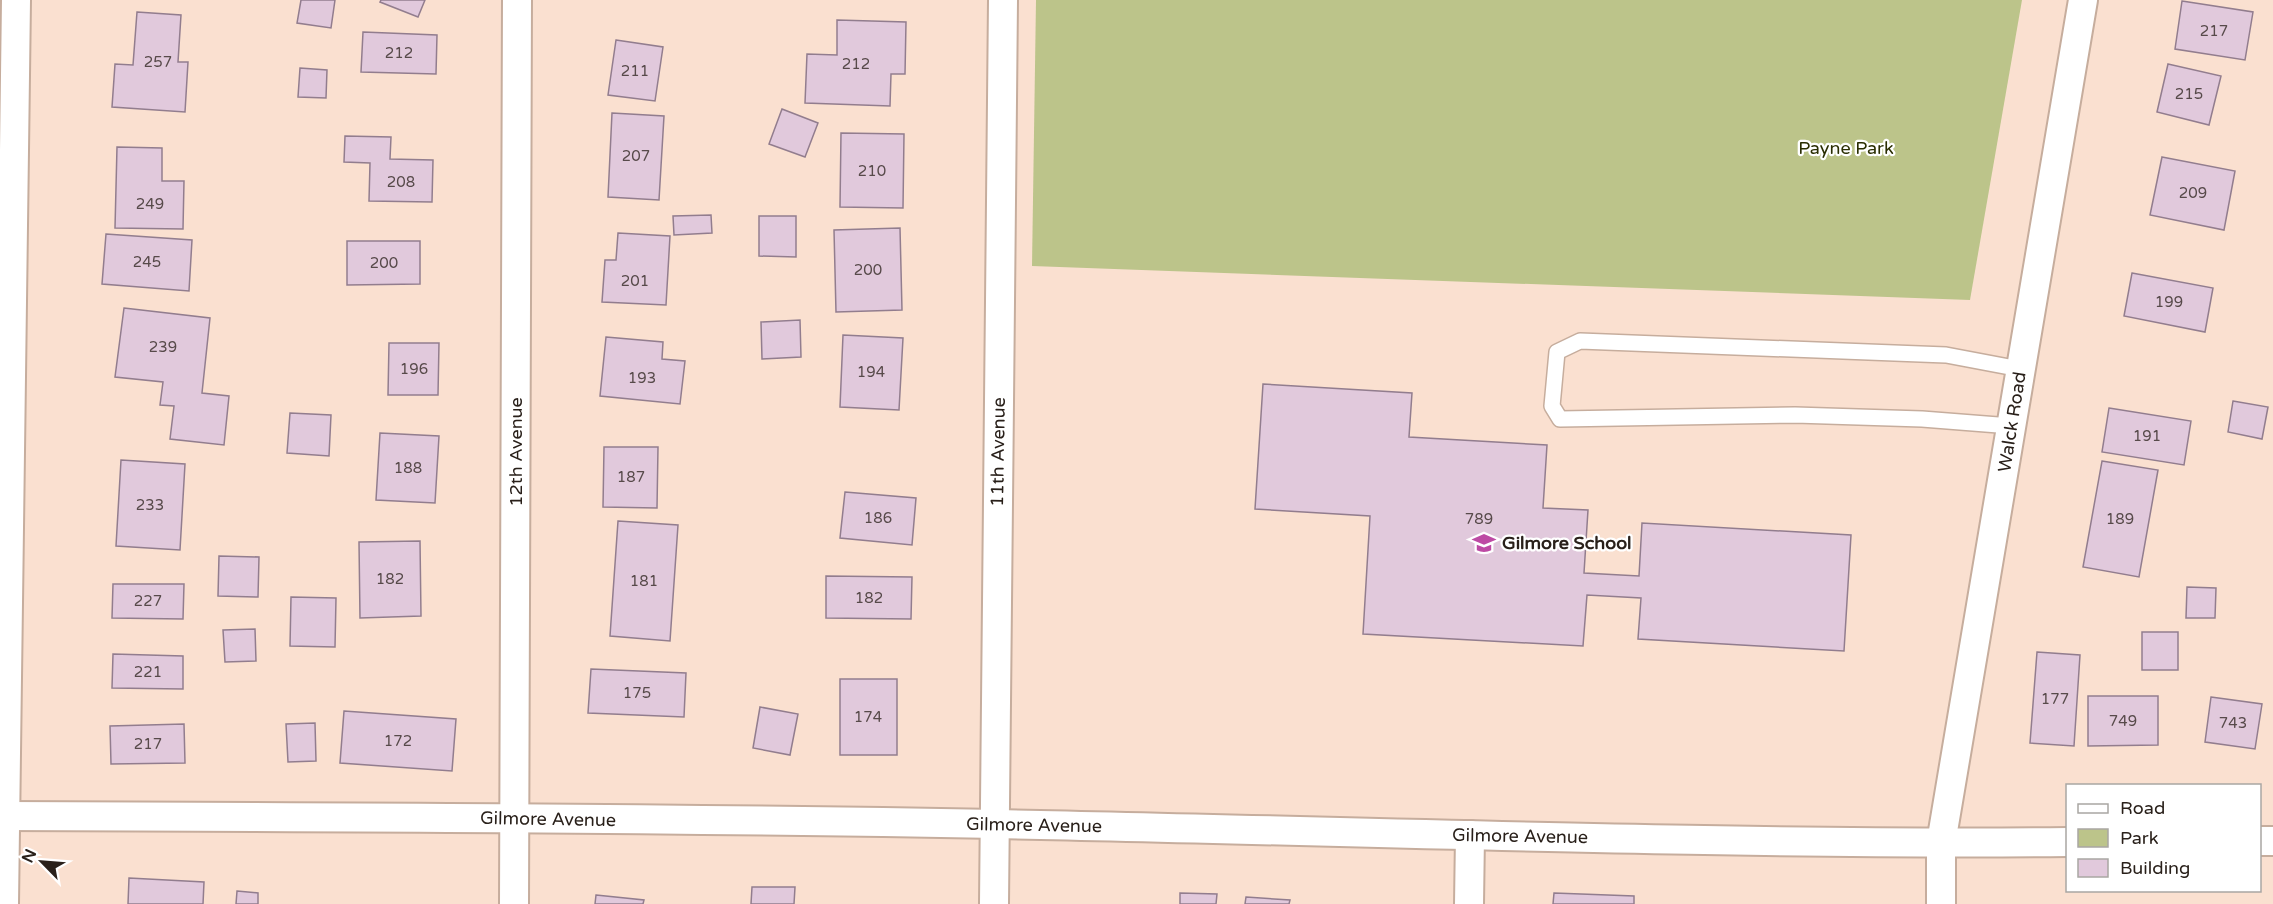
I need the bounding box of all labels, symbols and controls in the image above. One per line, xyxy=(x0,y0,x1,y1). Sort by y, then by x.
house number: 217 xyxy=(2200,22,2228,40)
house number: 212 xyxy=(385,44,413,62)
house number: 257 xyxy=(144,53,172,71)
house number: 212 xyxy=(842,55,870,73)
house number: 211 xyxy=(621,62,649,80)
house number: 215 xyxy=(2175,85,2203,103)
park label: Payne Park xyxy=(1798,137,1894,159)
house number: 207 xyxy=(622,147,650,165)
house number: 210 xyxy=(858,162,886,180)
house number: 208 xyxy=(387,173,415,191)
house number: 209 xyxy=(2179,184,2207,202)
house number: 249 xyxy=(136,195,164,213)
house number: 245 xyxy=(133,253,161,271)
house number: 200 xyxy=(370,254,398,272)
house number: 200 xyxy=(854,261,882,279)
house number: 201 xyxy=(621,272,649,290)
house number: 199 xyxy=(2155,293,2183,311)
house number: 239 xyxy=(149,338,177,356)
house number: 196 xyxy=(400,360,428,378)
house number: 194 xyxy=(857,363,885,381)
house number: 193 xyxy=(628,369,656,387)
street label: Walck Road xyxy=(1993,370,2031,474)
street label: 12th Avenue xyxy=(505,397,527,507)
street label: 11th Avenue xyxy=(986,397,1010,507)
house number: 191 xyxy=(2133,427,2161,445)
house number: 188 xyxy=(394,459,422,477)
house number: 187 xyxy=(617,468,645,486)
house number: 233 xyxy=(136,496,164,514)
house number: 186 xyxy=(864,509,892,527)
house number: 789 xyxy=(1465,510,1493,528)
house number: 189 xyxy=(2106,510,2134,528)
school or university icon: Gilmore School xyxy=(1471,530,1497,556)
place label: Gilmore School xyxy=(1502,532,1632,554)
house number: 182 xyxy=(376,570,404,588)
house number: 181 xyxy=(630,572,658,590)
house number: 182 xyxy=(855,589,883,607)
house number: 227 xyxy=(134,592,162,610)
house number: 221 xyxy=(134,663,162,681)
house number: 175 xyxy=(623,684,651,702)
house number: 177 xyxy=(2041,690,2069,708)
house number: 174 xyxy=(854,708,882,726)
house number: 749 xyxy=(2109,712,2137,730)
house number: 743 xyxy=(2219,714,2247,732)
house number: 172 xyxy=(384,732,412,750)
house number: 217 xyxy=(134,735,162,753)
legend xyxy=(2066,784,2261,892)
text: Road xyxy=(2120,797,2165,819)
street label: Gilmore Avenue xyxy=(480,807,616,831)
street label: Gilmore Avenue xyxy=(966,813,1102,837)
street label: Gilmore Avenue xyxy=(1452,824,1588,848)
text: Park xyxy=(2120,827,2159,849)
north arrow xyxy=(12,832,72,892)
text: N xyxy=(18,846,41,866)
text: Building xyxy=(2120,857,2190,879)

